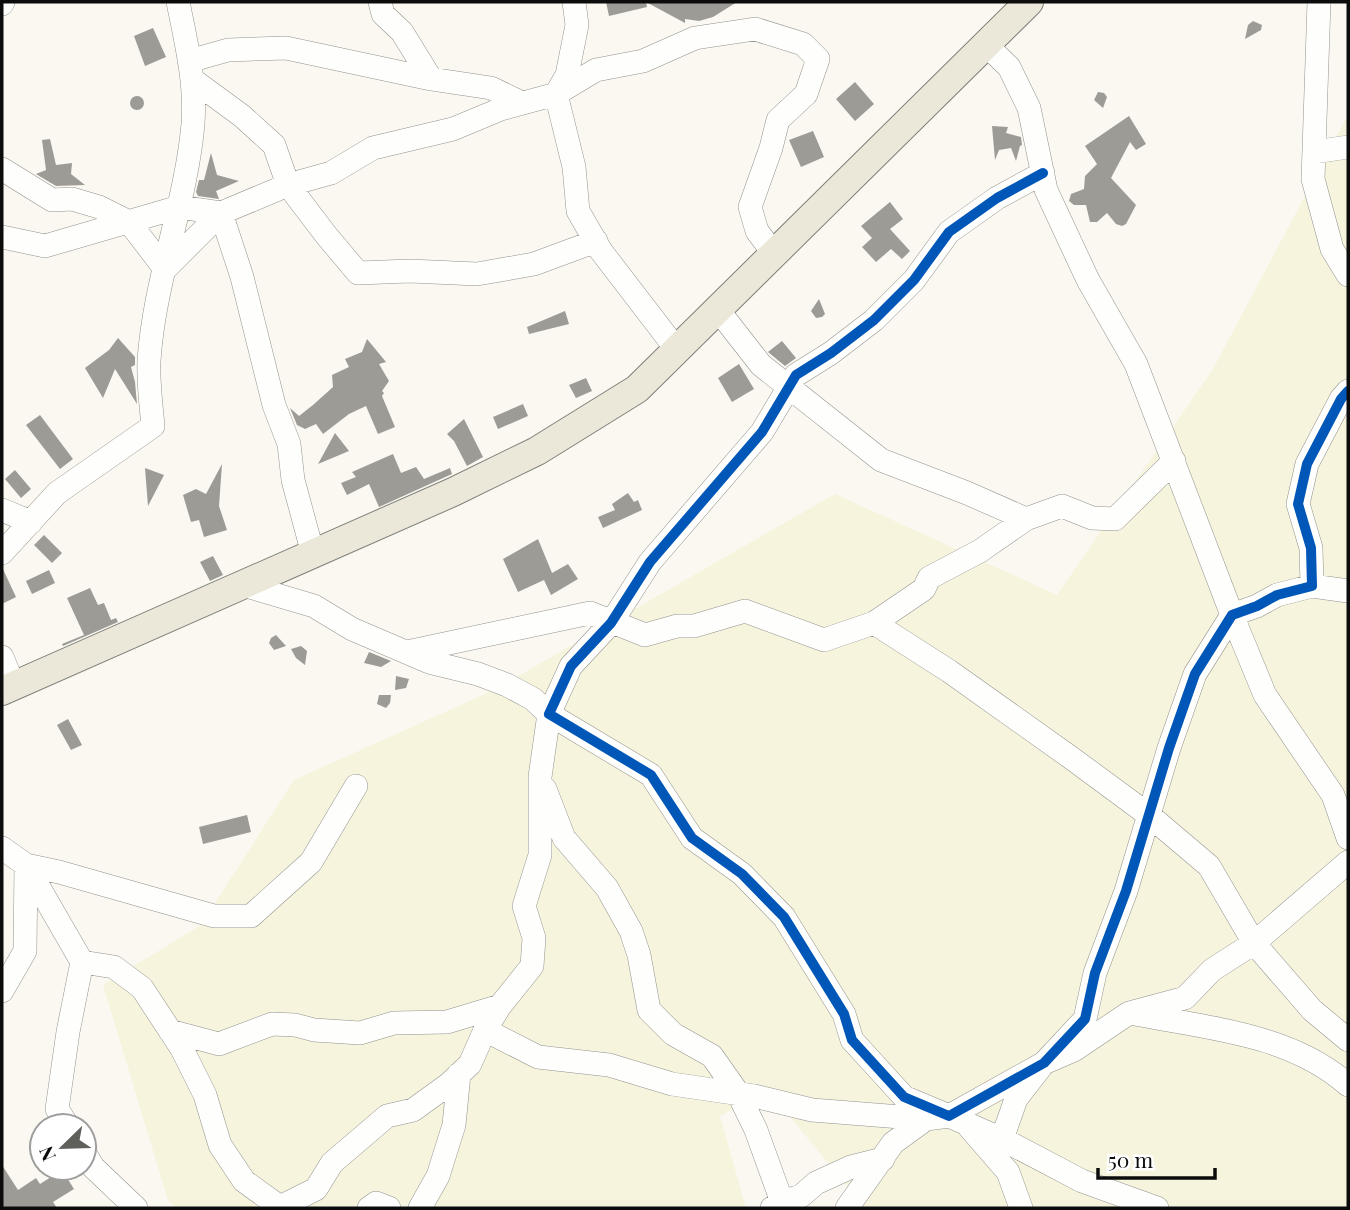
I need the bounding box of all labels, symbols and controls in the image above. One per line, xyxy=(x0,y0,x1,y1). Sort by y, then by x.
north arrow xyxy=(28,1112,98,1182)
scale bar xyxy=(1098,1136,1215,1180)
text: N xyxy=(32,1142,61,1165)
text: 50 m xyxy=(1108,1145,1154,1173)

